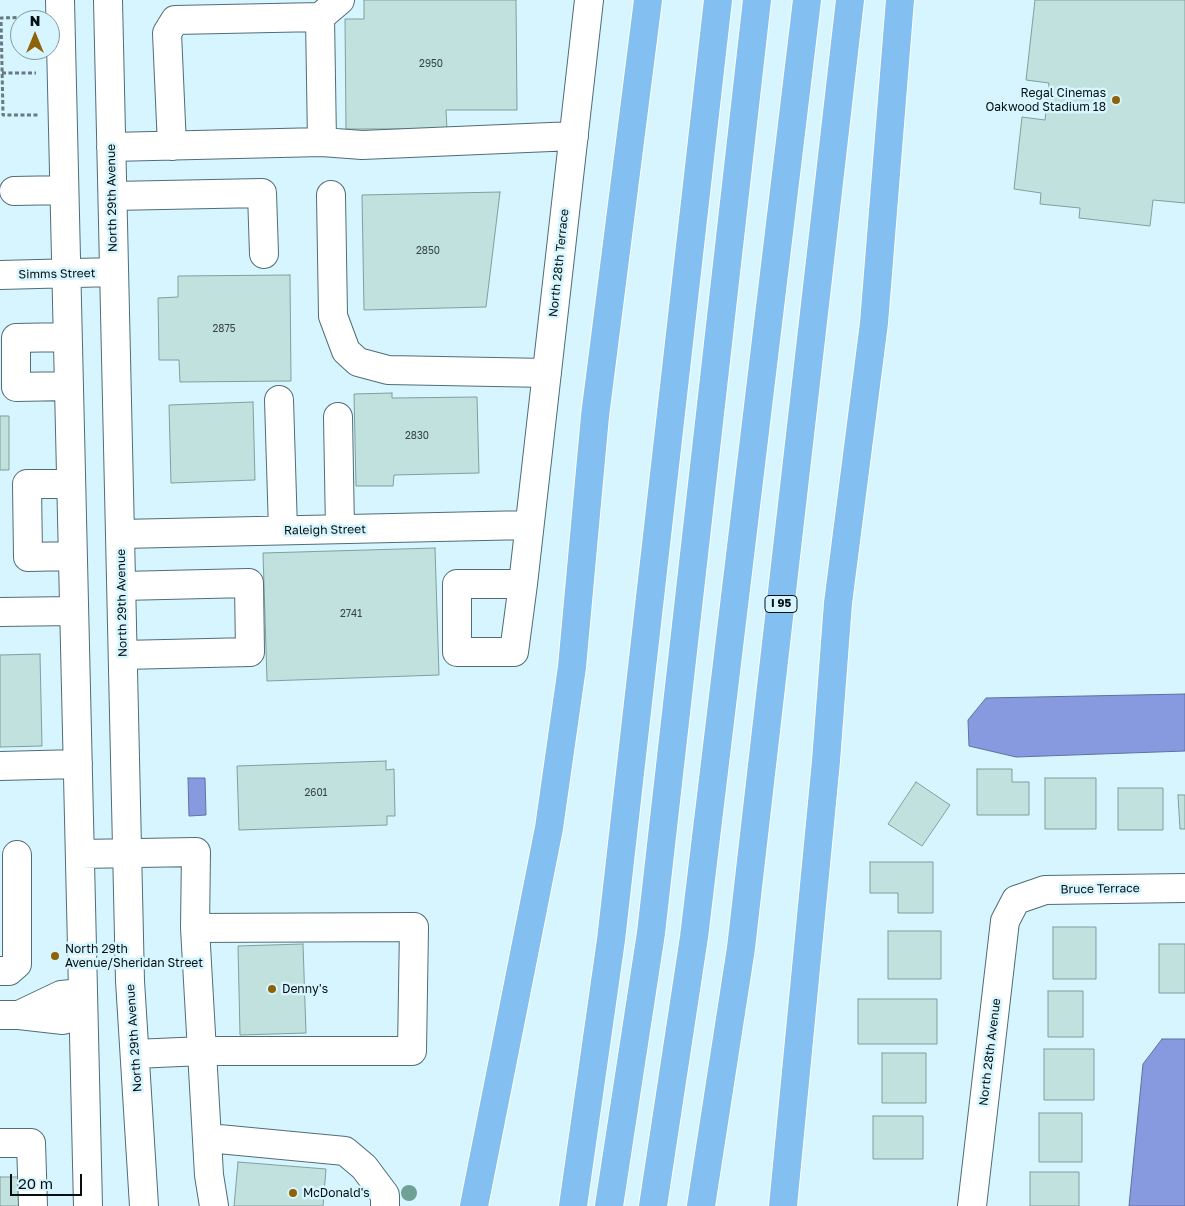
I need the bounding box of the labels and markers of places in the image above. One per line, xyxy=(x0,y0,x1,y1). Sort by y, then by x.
place label: Regal Cinemas Oakwood Stadium 18 xyxy=(985,86,1106,114)
marker: Regal Cinemas Oakwood Stadium 18 xyxy=(1110,94,1122,106)
place label: North 29th Avenue/Sheridan Street xyxy=(65,942,203,970)
marker: North 29th Avenue/Sheridan Street xyxy=(49,950,61,962)
place label: Denny's xyxy=(282,982,328,996)
marker: Denny's xyxy=(266,983,278,995)
place label: McDonald's xyxy=(303,1186,370,1200)
marker: McDonald's xyxy=(287,1187,299,1199)

